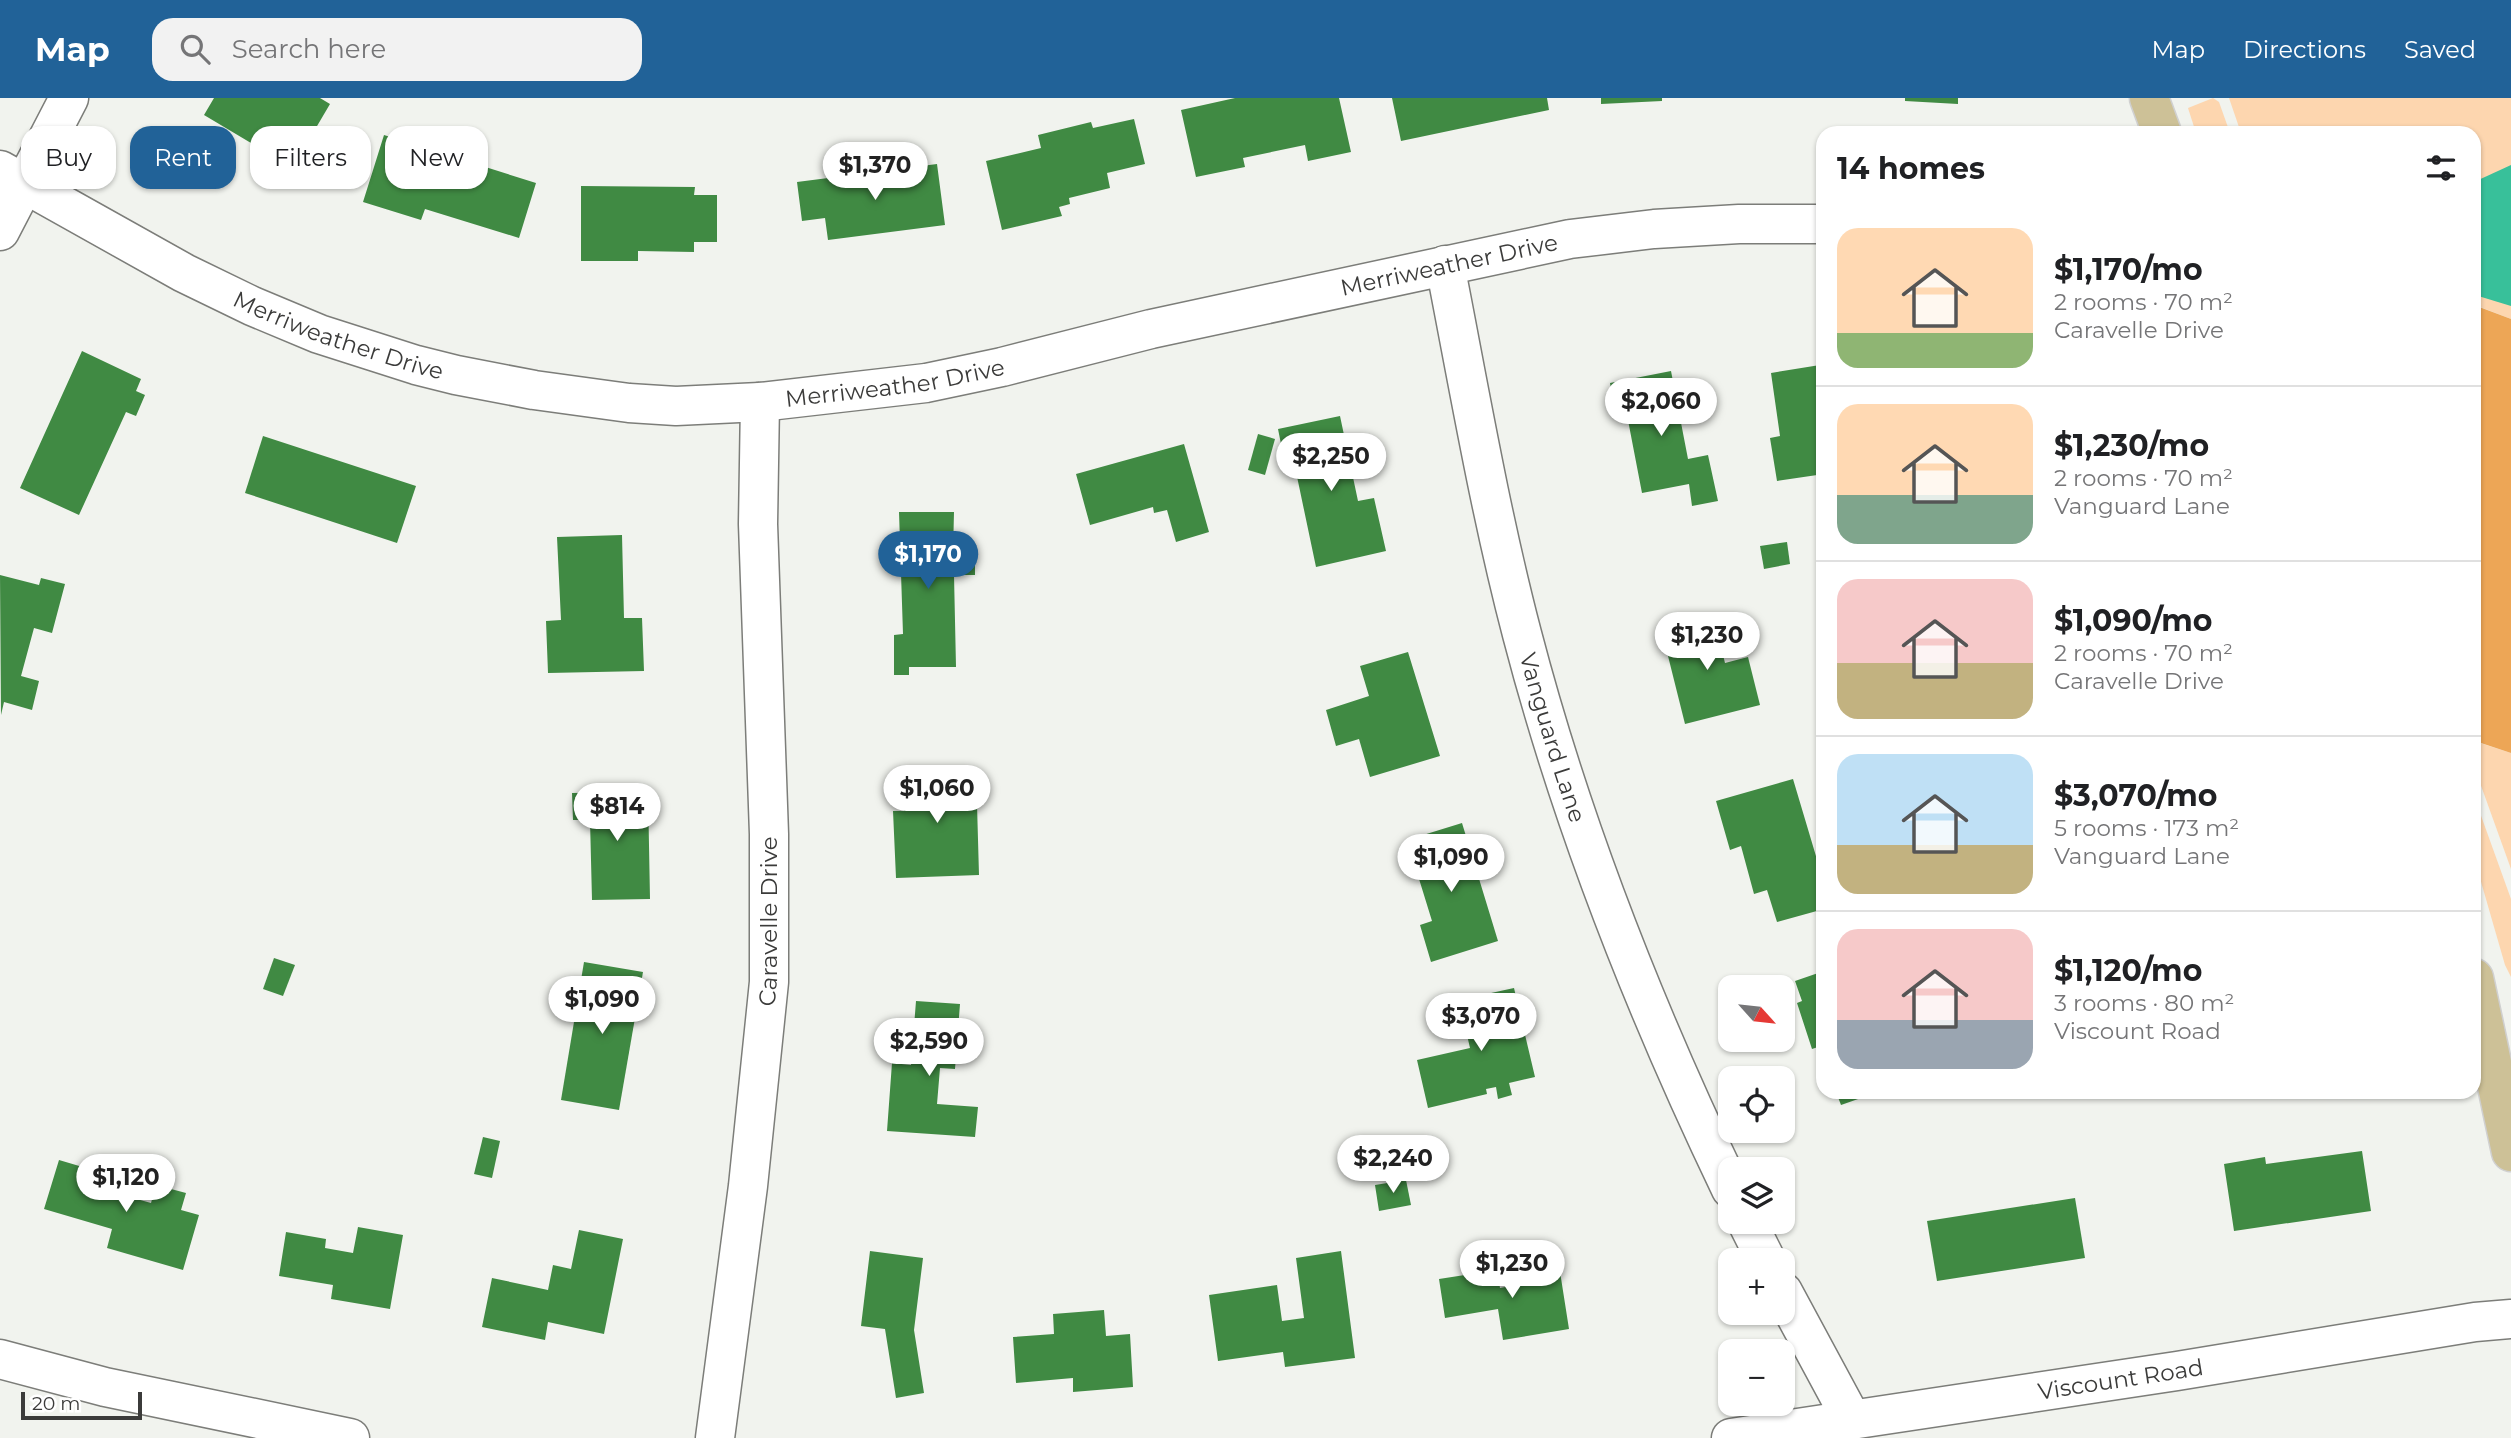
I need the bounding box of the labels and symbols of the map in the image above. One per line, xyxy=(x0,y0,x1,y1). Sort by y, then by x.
pin: $1,370 xyxy=(818,142,932,202)
street label: Merriweather Drive xyxy=(1338,228,1560,302)
street label: Merriweather Drive xyxy=(229,285,446,385)
street label: Merriweather Drive xyxy=(784,353,1007,413)
pin: $2,060 xyxy=(1604,378,1718,438)
pin: $2,250 xyxy=(1274,434,1388,493)
pin: $1,170 xyxy=(871,532,985,591)
pin: $1,230 xyxy=(1650,612,1764,672)
street label: Vanguard Lane xyxy=(1514,650,1592,826)
pin: $1,060 xyxy=(880,766,994,825)
pin: $814 xyxy=(576,784,658,843)
pin: $1,090 xyxy=(1394,834,1508,894)
street label: Caravelle Drive xyxy=(753,836,783,1008)
north arrow xyxy=(1718,975,1796,1052)
pin: $1,090 xyxy=(545,976,659,1036)
pin: $3,070 xyxy=(1424,993,1538,1053)
pin: $2,590 xyxy=(872,1018,986,1078)
pin: $2,240 xyxy=(1336,1136,1450,1195)
pin: $1,120 xyxy=(69,1154,183,1214)
pin: $1,230 xyxy=(1455,1240,1569,1300)
street label: Viscount Road xyxy=(2036,1353,2205,1406)
scale bar xyxy=(21,1389,142,1421)

